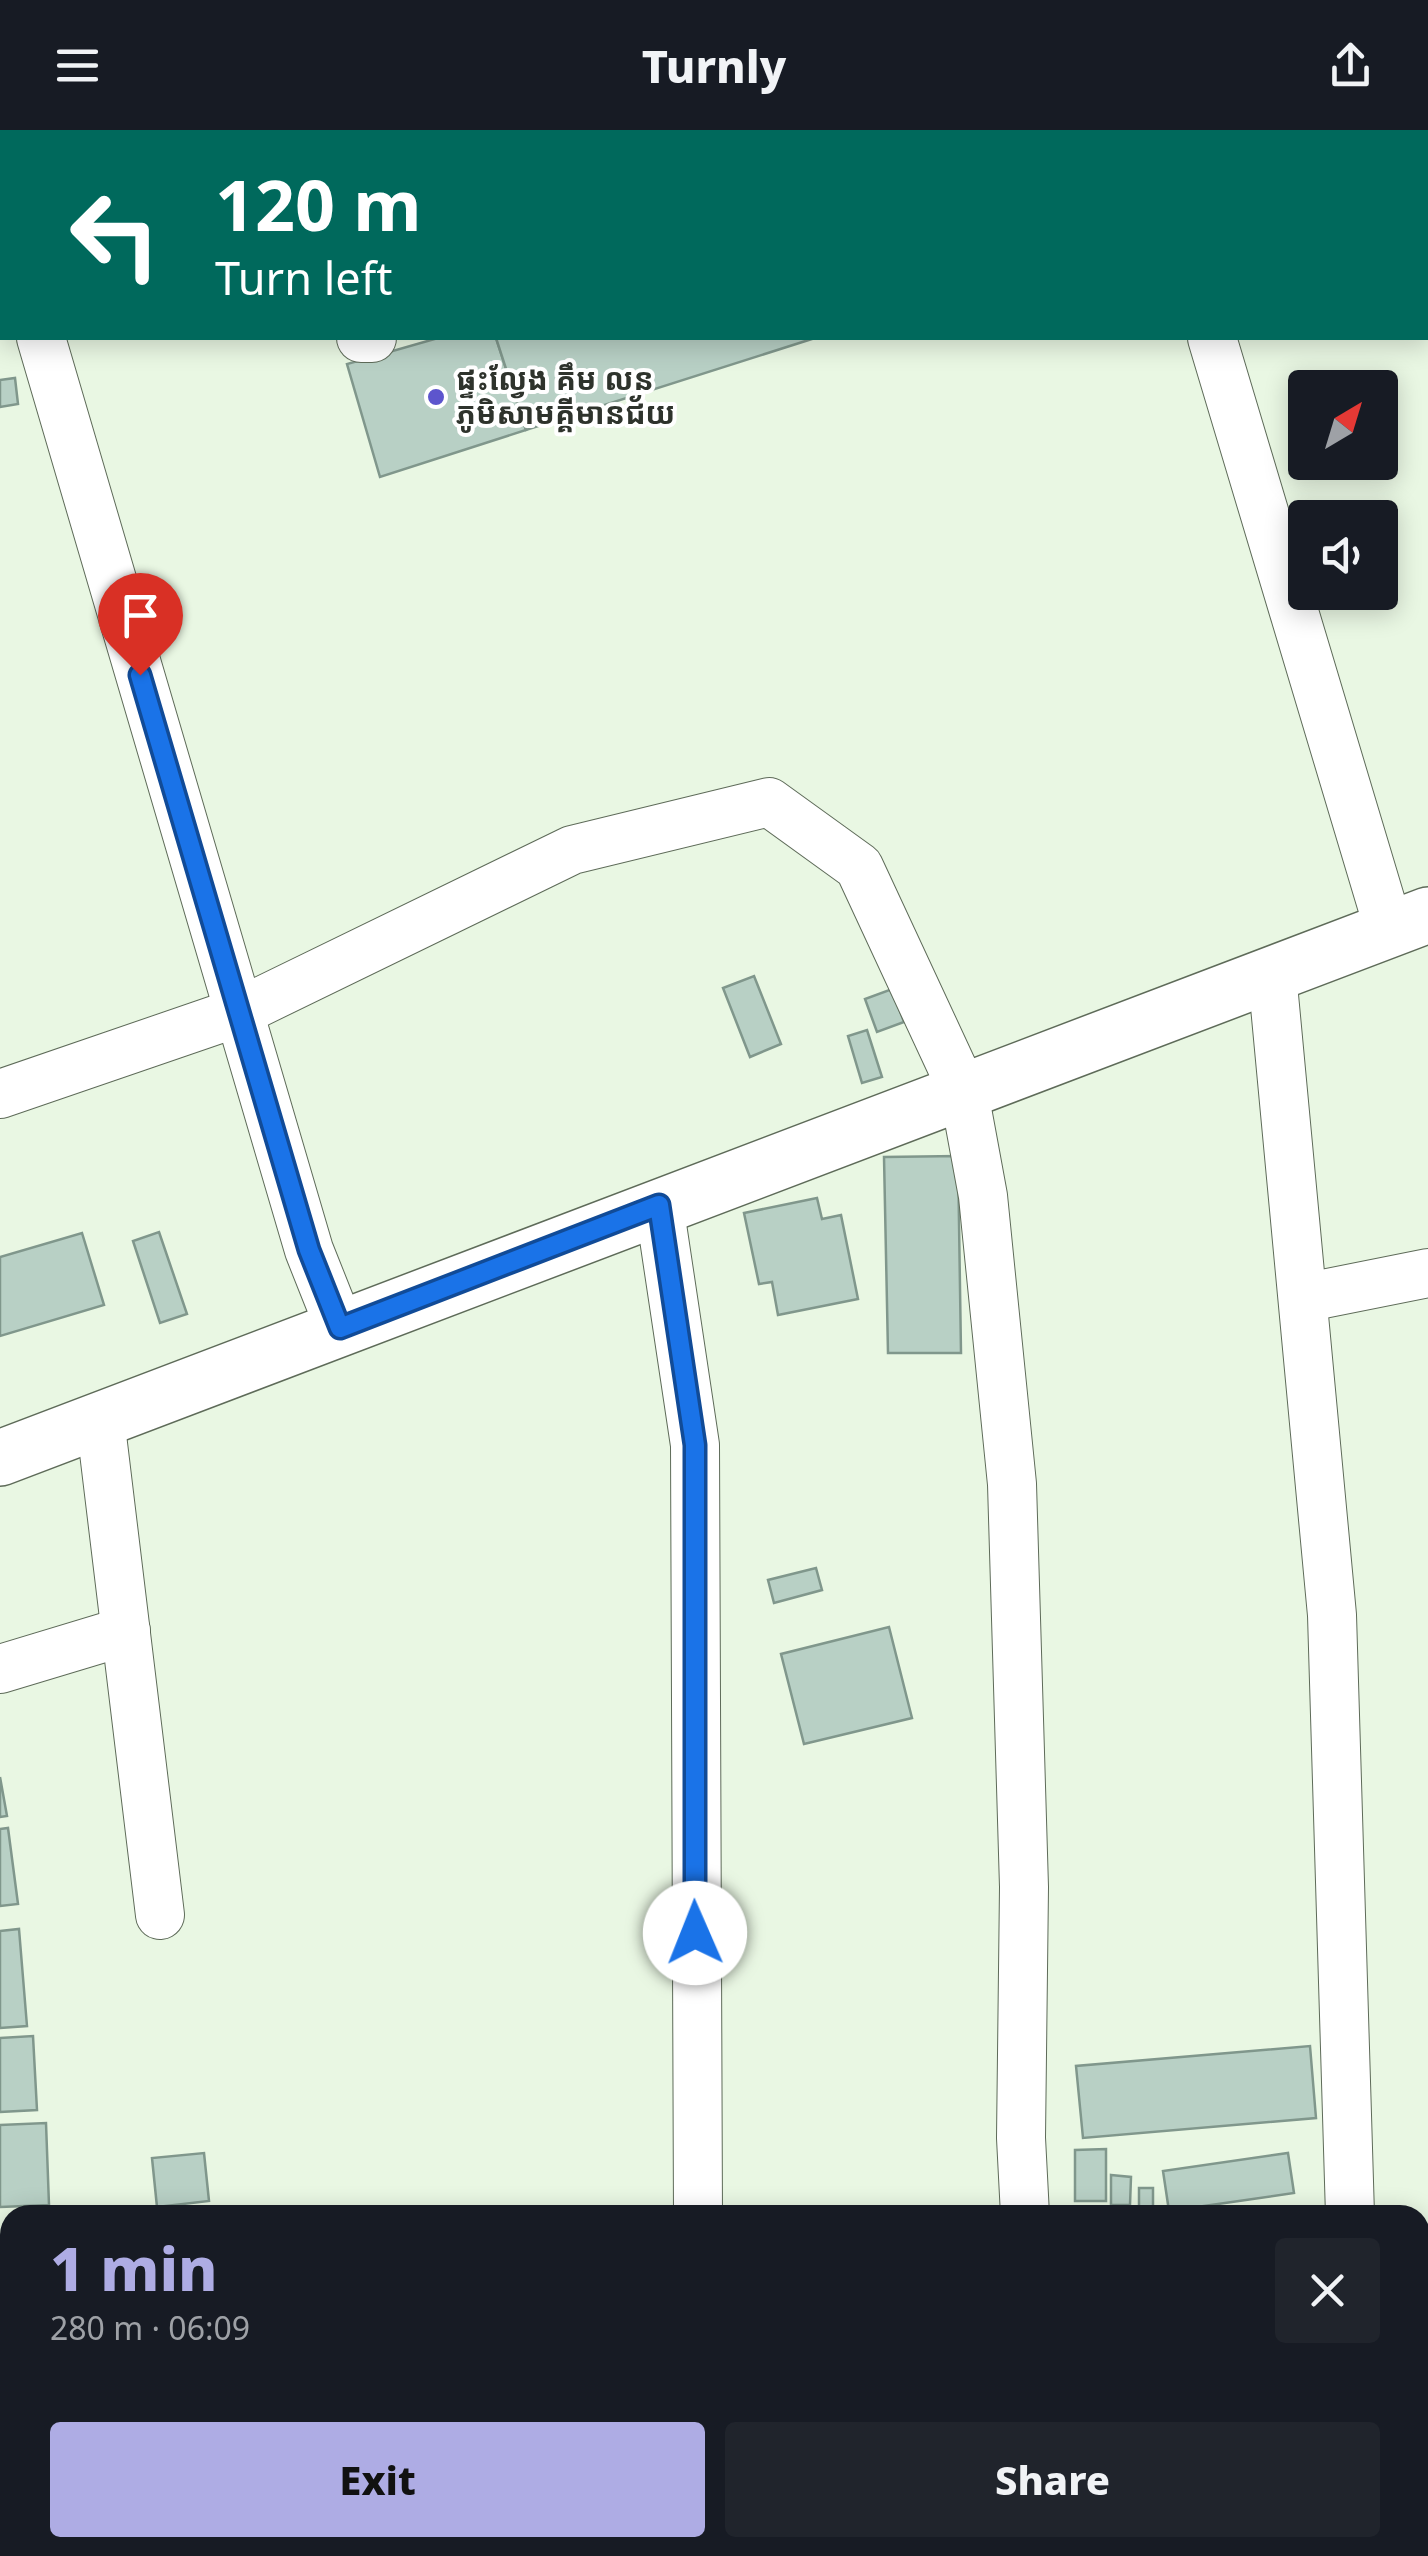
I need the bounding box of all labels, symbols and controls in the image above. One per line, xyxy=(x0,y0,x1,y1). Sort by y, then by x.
text: Turnly xyxy=(642,35,786,96)
icon: menu xyxy=(50,38,105,93)
icon: share xyxy=(1323,38,1378,93)
text: 120 m xyxy=(215,156,422,252)
icon: left xyxy=(50,170,180,300)
text: Turn left xyxy=(215,247,392,308)
place label: ផ្ទះល្វែង គឹម លន ភូមិសាមគ្គីមានជ័យ xyxy=(456,358,675,433)
north arrow xyxy=(1288,370,1398,480)
map controls xyxy=(1288,370,1398,610)
marker: ផ្ទះល្វែង គឹម លន ភូមិសាមគ្គីមានជ័យ xyxy=(425,386,447,408)
button: sound xyxy=(1288,500,1398,610)
pin xyxy=(98,573,183,676)
icon: arrive xyxy=(113,588,168,643)
position arrow xyxy=(643,1881,747,1985)
text: 1 min xyxy=(50,2227,218,2309)
button: close xyxy=(1275,2238,1380,2343)
text: 280 m · 06:09 xyxy=(50,2306,250,2349)
button: Exit xyxy=(50,2422,705,2537)
button: Share xyxy=(725,2422,1380,2537)

